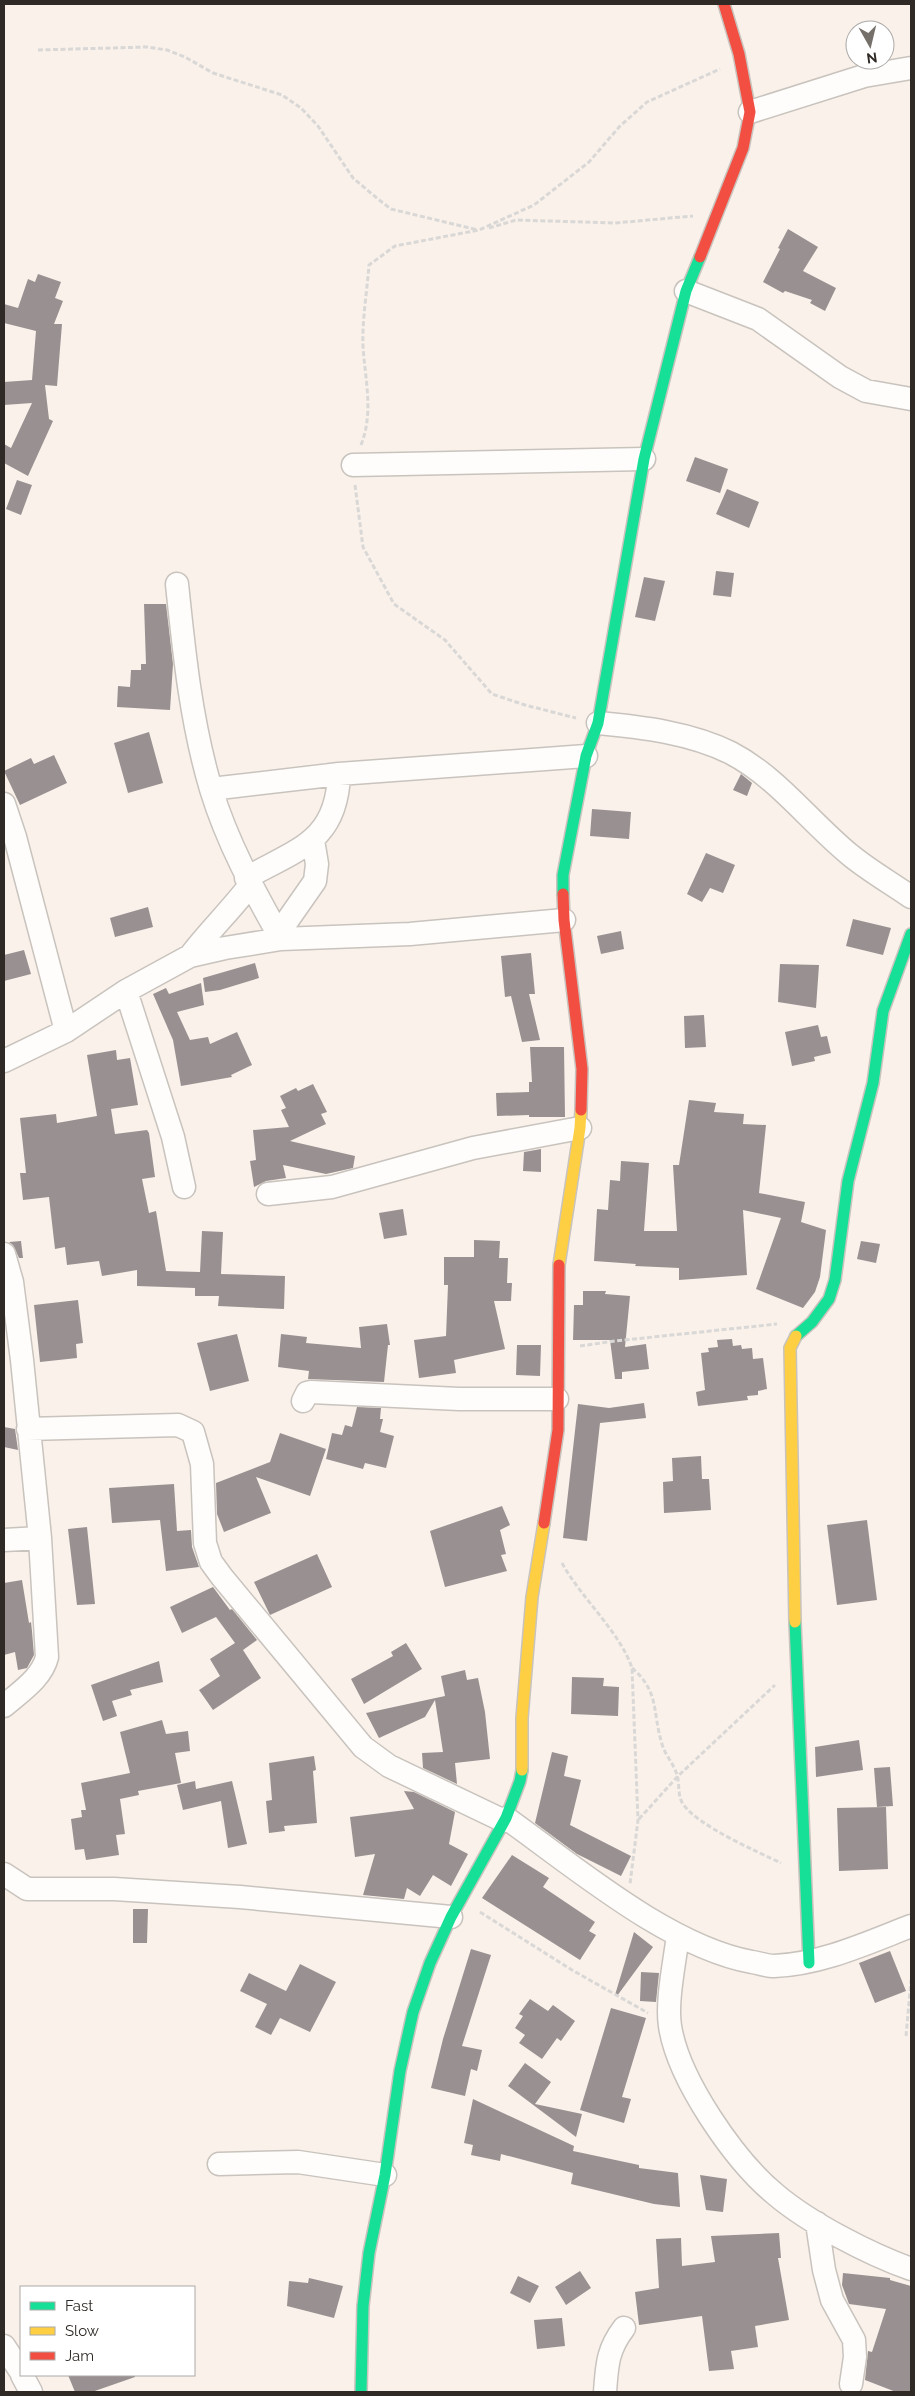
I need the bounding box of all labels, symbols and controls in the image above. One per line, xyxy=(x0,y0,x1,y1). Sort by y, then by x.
north arrow xyxy=(845,20,895,70)
text: N xyxy=(865,49,878,67)
legend xyxy=(20,2286,195,2376)
text: Fast xyxy=(65,2297,93,2315)
text: Slow xyxy=(65,2322,99,2340)
text: Jam xyxy=(65,2347,94,2365)

